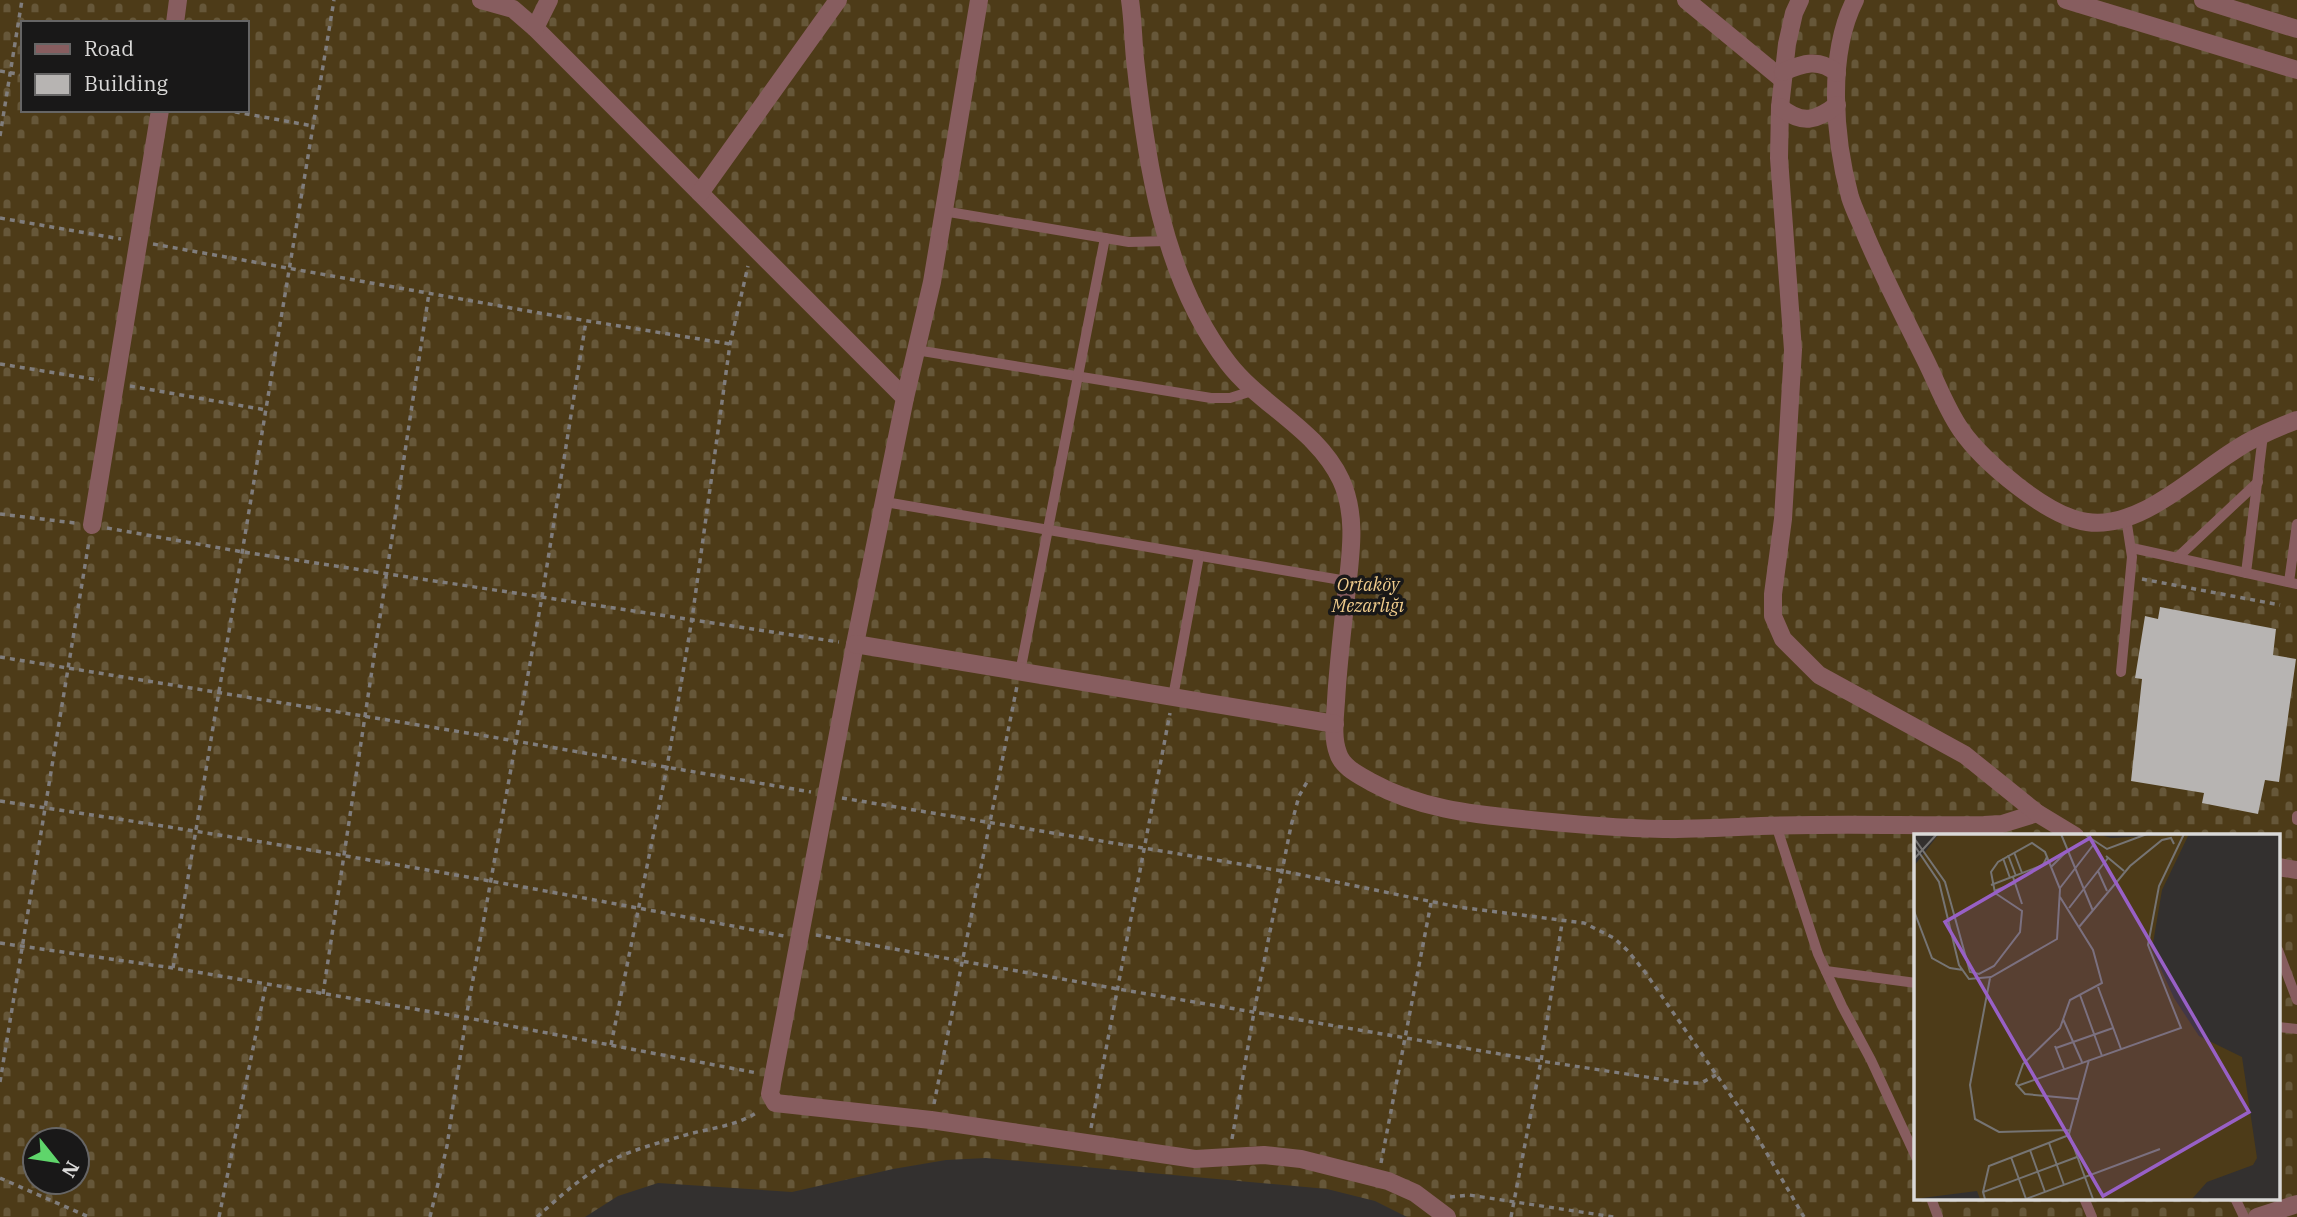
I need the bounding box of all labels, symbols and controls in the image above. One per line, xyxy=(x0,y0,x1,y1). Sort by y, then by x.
legend xyxy=(21,21,248,112)
text: Road xyxy=(84,34,134,62)
text: Building xyxy=(84,69,169,97)
park label: Ortaköy Mezarlığı xyxy=(1331,573,1405,617)
inset map xyxy=(1914,834,2280,1200)
north arrow xyxy=(21,1126,91,1196)
text: N xyxy=(57,1157,85,1182)

